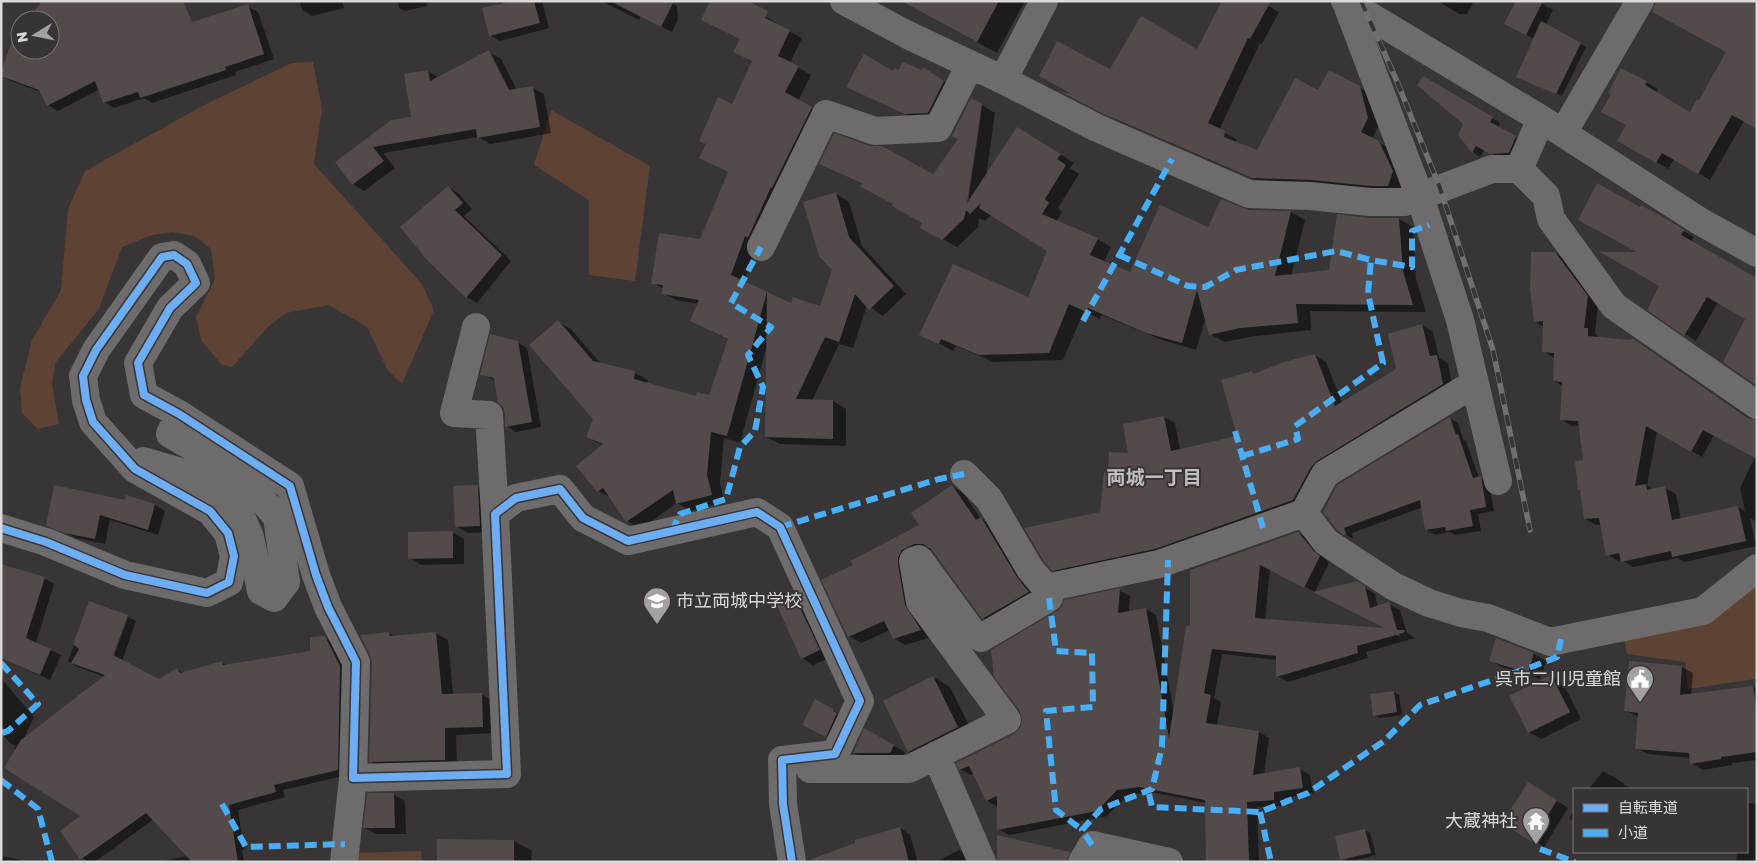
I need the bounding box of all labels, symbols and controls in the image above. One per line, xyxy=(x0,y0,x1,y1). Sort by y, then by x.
north arrow xyxy=(10,10,60,60)
text: N xyxy=(12,31,31,44)
district label: 両城一丁目 xyxy=(1106,465,1202,488)
school or university icon: 市立両城中学校 xyxy=(642,586,672,625)
place label: 市立両城中学校 xyxy=(676,589,802,611)
public building icon: 呉市二川児童館 xyxy=(1625,664,1655,703)
place label: 呉市二川児童館 xyxy=(1495,667,1621,689)
legend xyxy=(1573,788,1748,853)
text: 自転車道 xyxy=(1618,798,1678,816)
temple icon: 大蔵神社 xyxy=(1521,806,1551,845)
place label: 大蔵神社 xyxy=(1445,809,1517,831)
text: 小道 xyxy=(1618,823,1648,841)

